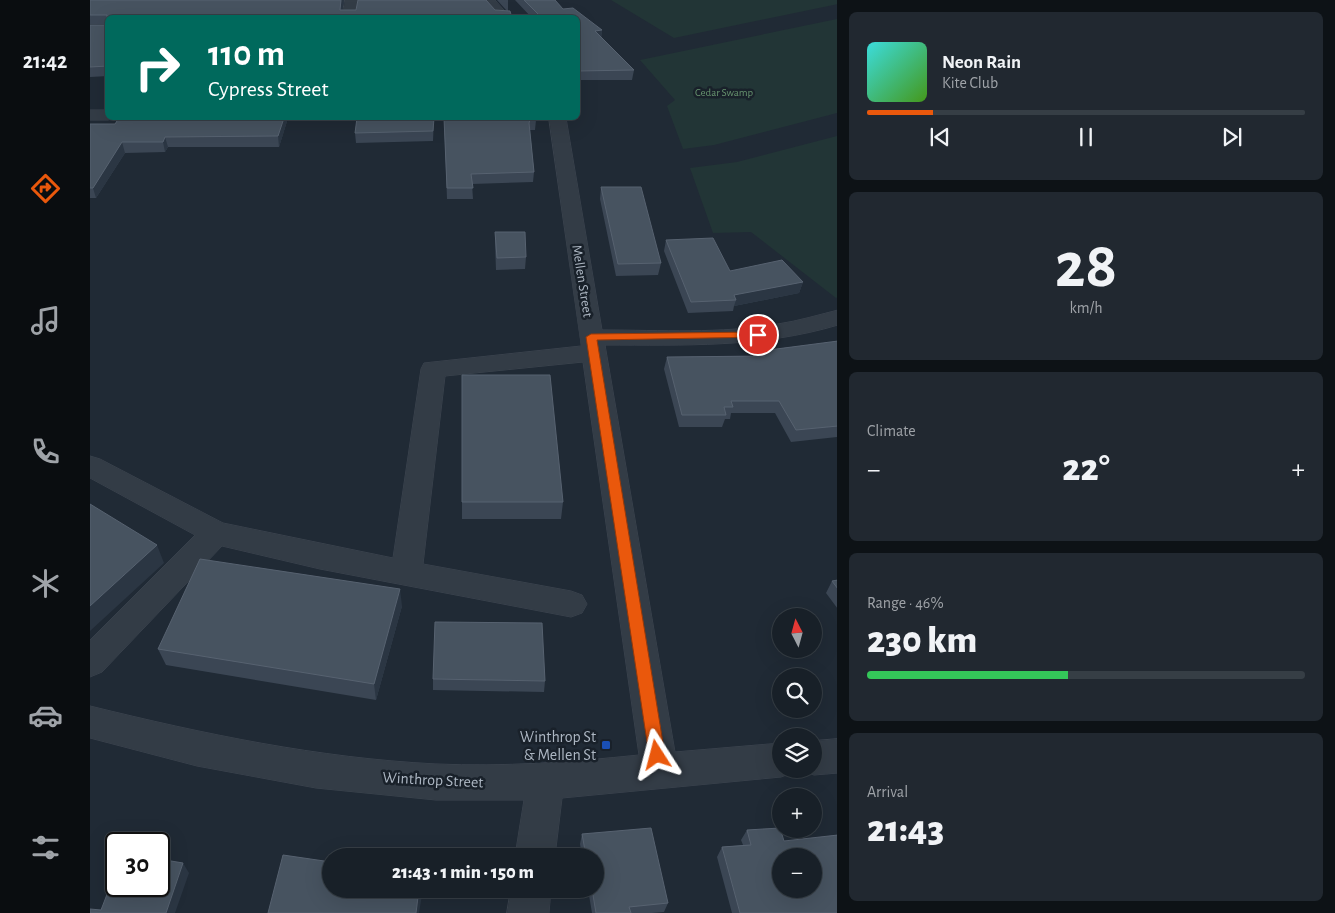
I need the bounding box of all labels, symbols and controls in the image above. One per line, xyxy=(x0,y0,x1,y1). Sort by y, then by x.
icon: right xyxy=(125,35,190,100)
text: 110 m xyxy=(208,37,285,72)
text: 21:42 xyxy=(23,50,67,72)
text: Neon Rain xyxy=(942,53,1021,72)
text: Kite Club xyxy=(942,75,998,91)
text: Cypress Street xyxy=(208,78,329,100)
park label: Cedar Swamp xyxy=(695,87,753,98)
icon: previous xyxy=(926,123,954,151)
icon: pause xyxy=(1072,123,1100,151)
icon: next xyxy=(1218,123,1246,151)
icon: directions xyxy=(28,171,63,206)
text: 28 xyxy=(1055,234,1117,299)
street label: Mellen Street xyxy=(569,244,595,319)
text: km/h xyxy=(1069,300,1103,316)
icon: music xyxy=(28,303,63,338)
pin xyxy=(737,314,779,356)
icon: arrive xyxy=(744,321,772,349)
text: Climate xyxy=(867,423,916,439)
icon: phone xyxy=(28,434,63,469)
text: 22° xyxy=(1062,450,1110,488)
text: − xyxy=(867,456,880,484)
text: + xyxy=(1292,456,1305,484)
icon: climate xyxy=(28,566,63,601)
text: Range · 46% xyxy=(867,595,944,611)
north arrow xyxy=(772,608,822,658)
map controls xyxy=(772,608,822,898)
text: 230 km xyxy=(867,622,977,660)
button: search xyxy=(772,668,822,718)
icon: car xyxy=(28,698,63,733)
position arrow xyxy=(630,728,682,780)
button: layers xyxy=(772,728,822,778)
place label: Winthrop St & Mellen St xyxy=(520,729,596,763)
marker: Winthrop St & Mellen St xyxy=(600,739,612,751)
street label: Winthrop Street xyxy=(382,769,484,791)
text: Arrival xyxy=(867,784,908,800)
button: + xyxy=(772,788,822,838)
text: 21:43 xyxy=(867,811,944,849)
icon: filters xyxy=(28,830,63,865)
speed limit sign: 30 xyxy=(105,832,170,897)
button: − xyxy=(772,848,822,898)
text: 21:43 · 1 min · 150 m xyxy=(392,863,534,882)

